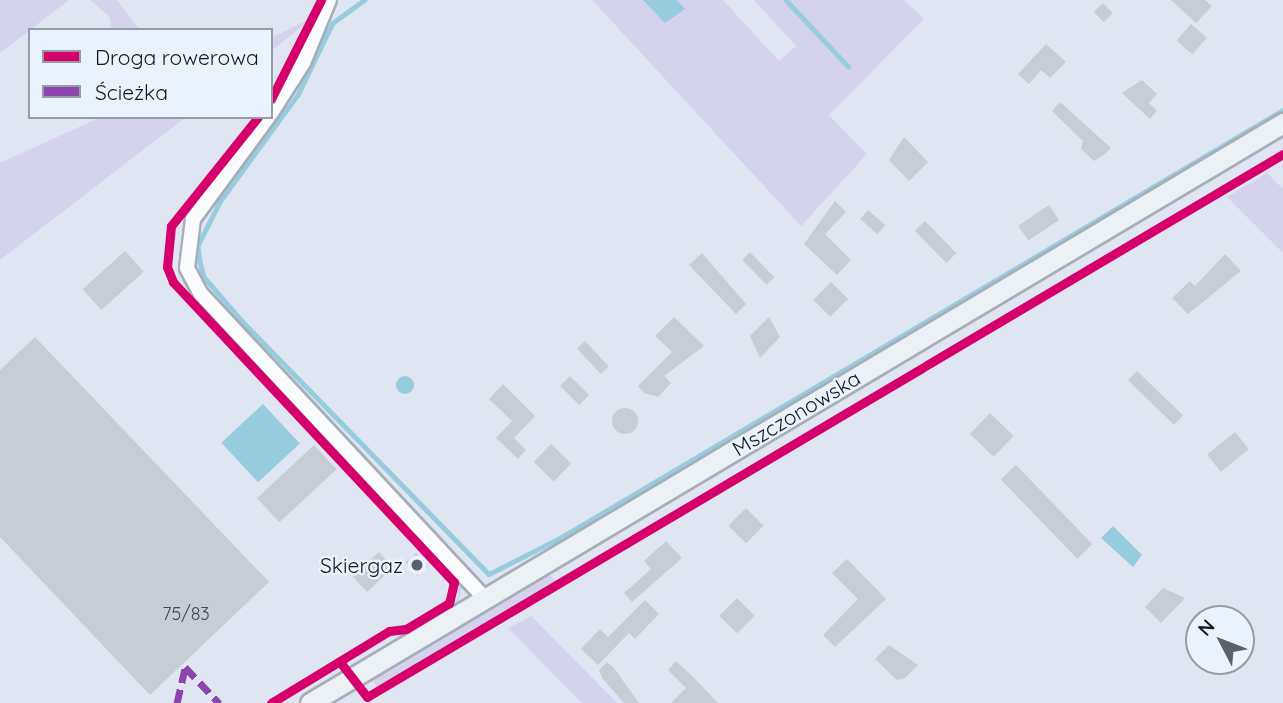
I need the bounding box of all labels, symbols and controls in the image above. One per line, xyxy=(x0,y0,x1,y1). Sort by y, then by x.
legend xyxy=(28,28,273,119)
text: Droga rowerowa xyxy=(95,44,259,70)
text: Ścieżka xyxy=(95,79,168,105)
street label: Mszczonowska xyxy=(727,365,865,461)
place label: Skiergaz xyxy=(320,552,403,578)
marker: Skiergaz xyxy=(409,557,425,573)
house number: 75/83 xyxy=(162,603,210,625)
north arrow xyxy=(1185,605,1255,675)
text: N xyxy=(1192,614,1219,641)

